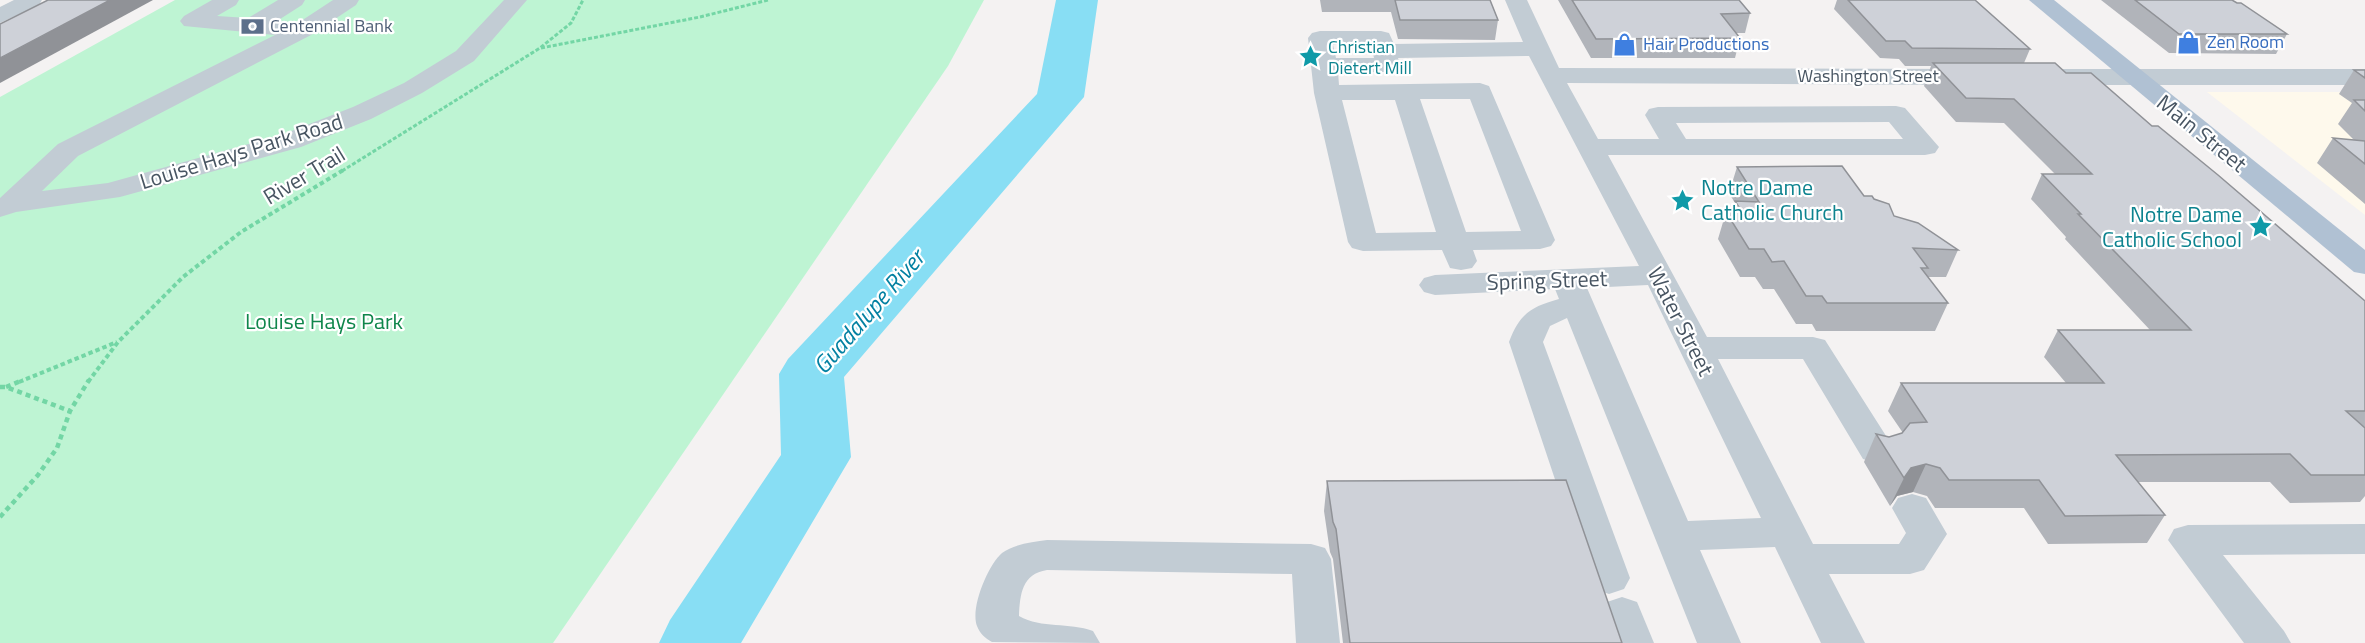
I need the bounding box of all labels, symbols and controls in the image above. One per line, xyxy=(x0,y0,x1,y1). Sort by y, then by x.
place label: Centennial Bank xyxy=(270,12,393,39)
bank icon: Centennial Bank xyxy=(239,13,265,39)
place label: Zen Room xyxy=(2207,28,2284,55)
shop icon: Zen Room xyxy=(2176,29,2202,55)
place label: Hair Productions xyxy=(1643,30,1769,57)
shop icon: Hair Productions xyxy=(1612,31,1638,57)
place label: Christian Dietert Mill xyxy=(1328,33,1412,81)
place icon: Christian Dietert Mill xyxy=(1297,44,1323,70)
street label: Washington Street xyxy=(1797,62,1939,89)
street label: Main Street xyxy=(2149,86,2255,180)
street label: Louise Hays Park Road xyxy=(135,104,347,198)
street label: River Trail xyxy=(256,137,352,213)
place label: Notre Dame Catholic Church xyxy=(1701,170,1844,229)
place icon: Notre Dame Catholic Church xyxy=(1670,187,1696,213)
place label: Notre Dame Catholic School xyxy=(2102,197,2242,256)
place icon: Notre Dame Catholic School xyxy=(2247,214,2273,240)
water label: Guadalupe River xyxy=(804,239,935,382)
street label: Spring Street xyxy=(1486,261,1608,299)
street label: Water Street xyxy=(1639,261,1723,382)
park label: Louise Hays Park xyxy=(245,304,404,338)

